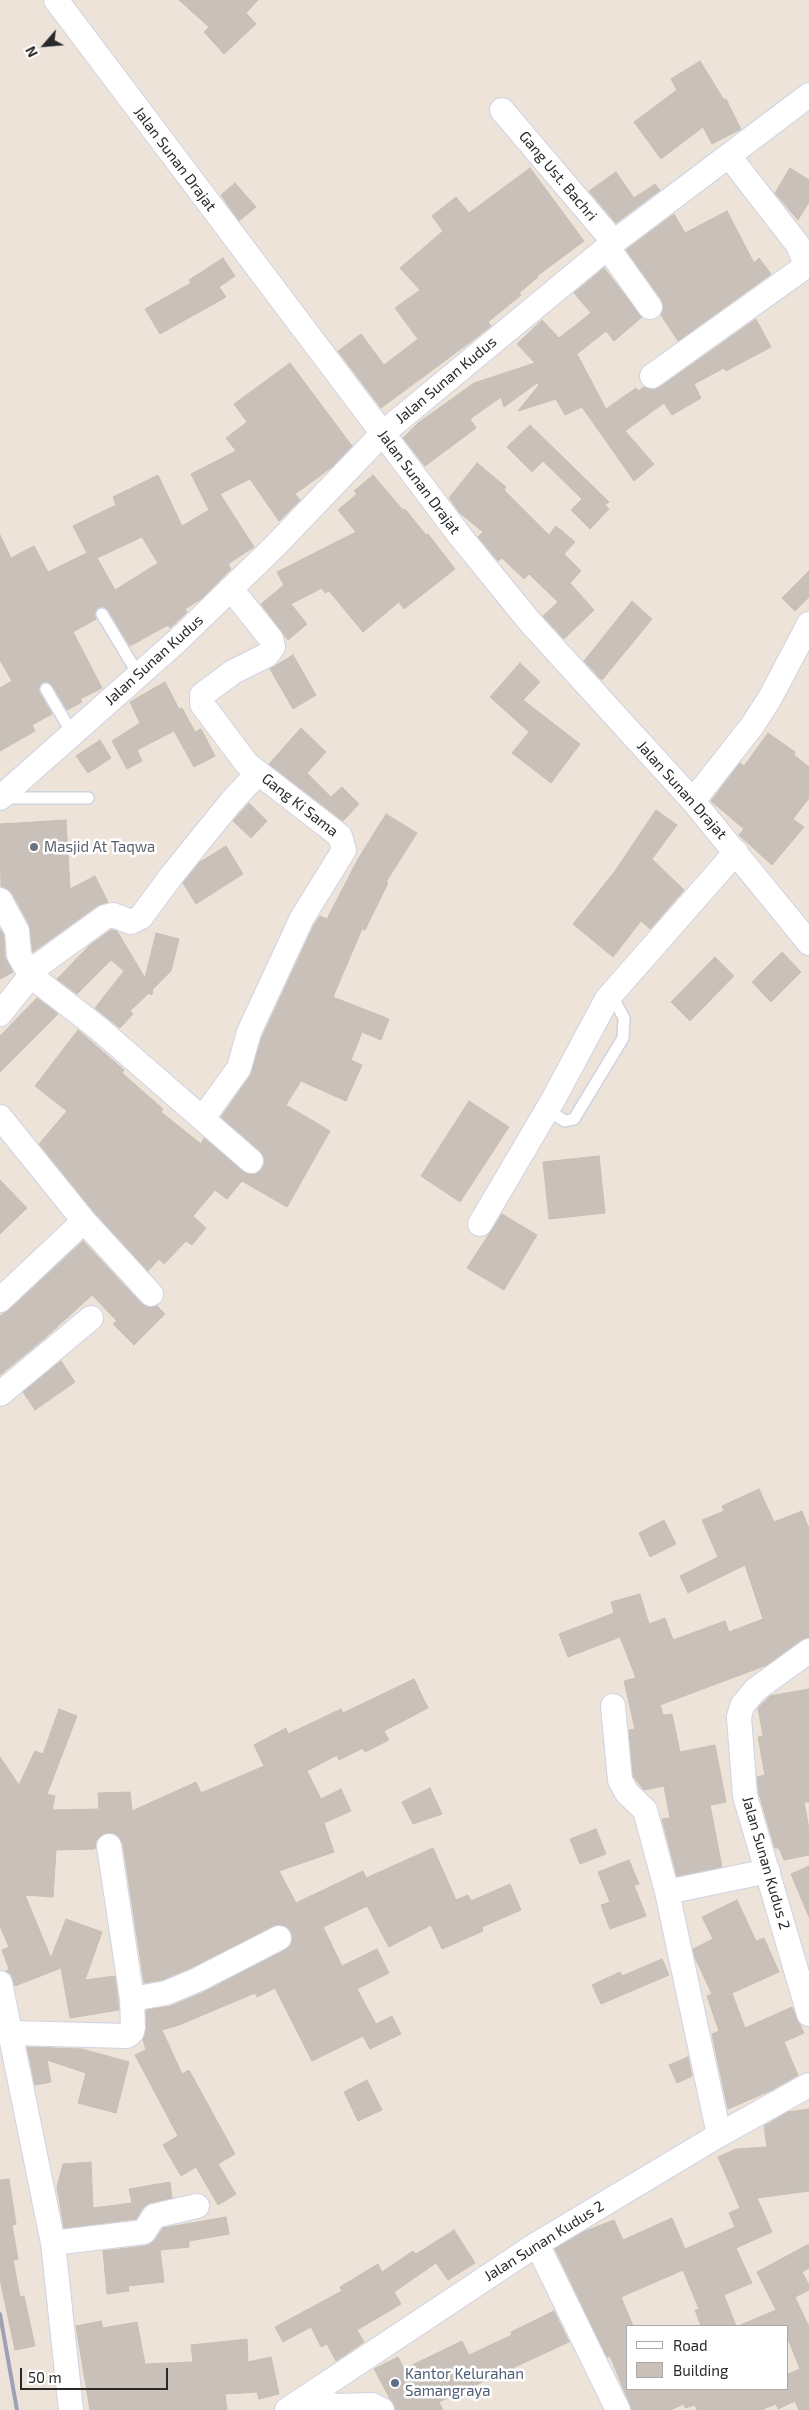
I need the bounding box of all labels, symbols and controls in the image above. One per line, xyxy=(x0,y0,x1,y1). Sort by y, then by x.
north arrow xyxy=(20,20,70,70)
text: N xyxy=(21,44,41,60)
street label: Jalan Sunan Drajat xyxy=(130,103,220,215)
street label: Gang Ust. Bachri xyxy=(515,128,601,224)
street label: Jalan Sunan Kudus xyxy=(392,333,500,427)
street label: Jalan Sunan Drajat xyxy=(374,426,464,538)
street label: Jalan Sunan Kudus xyxy=(101,611,207,709)
street label: Jalan Sunan Drajat xyxy=(633,737,731,843)
street label: Gang Ki Sama xyxy=(258,770,342,840)
place label: Masjid At Taqwa xyxy=(44,838,155,856)
marker: Masjid At Taqwa xyxy=(28,841,40,853)
street label: Jalan Sunan Kudus 2 xyxy=(738,1794,794,1932)
street label: Jalan Sunan Kudus 2 xyxy=(481,2197,607,2285)
legend xyxy=(626,2325,789,2390)
text: Road xyxy=(673,2336,708,2354)
scale bar xyxy=(22,2358,170,2390)
text: Building xyxy=(673,2361,728,2379)
place label: Kantor Kelurahan Samangraya xyxy=(405,2365,524,2400)
text: 50 m xyxy=(28,2368,62,2386)
marker: Kantor Kelurahan Samangraya xyxy=(389,2377,401,2389)

